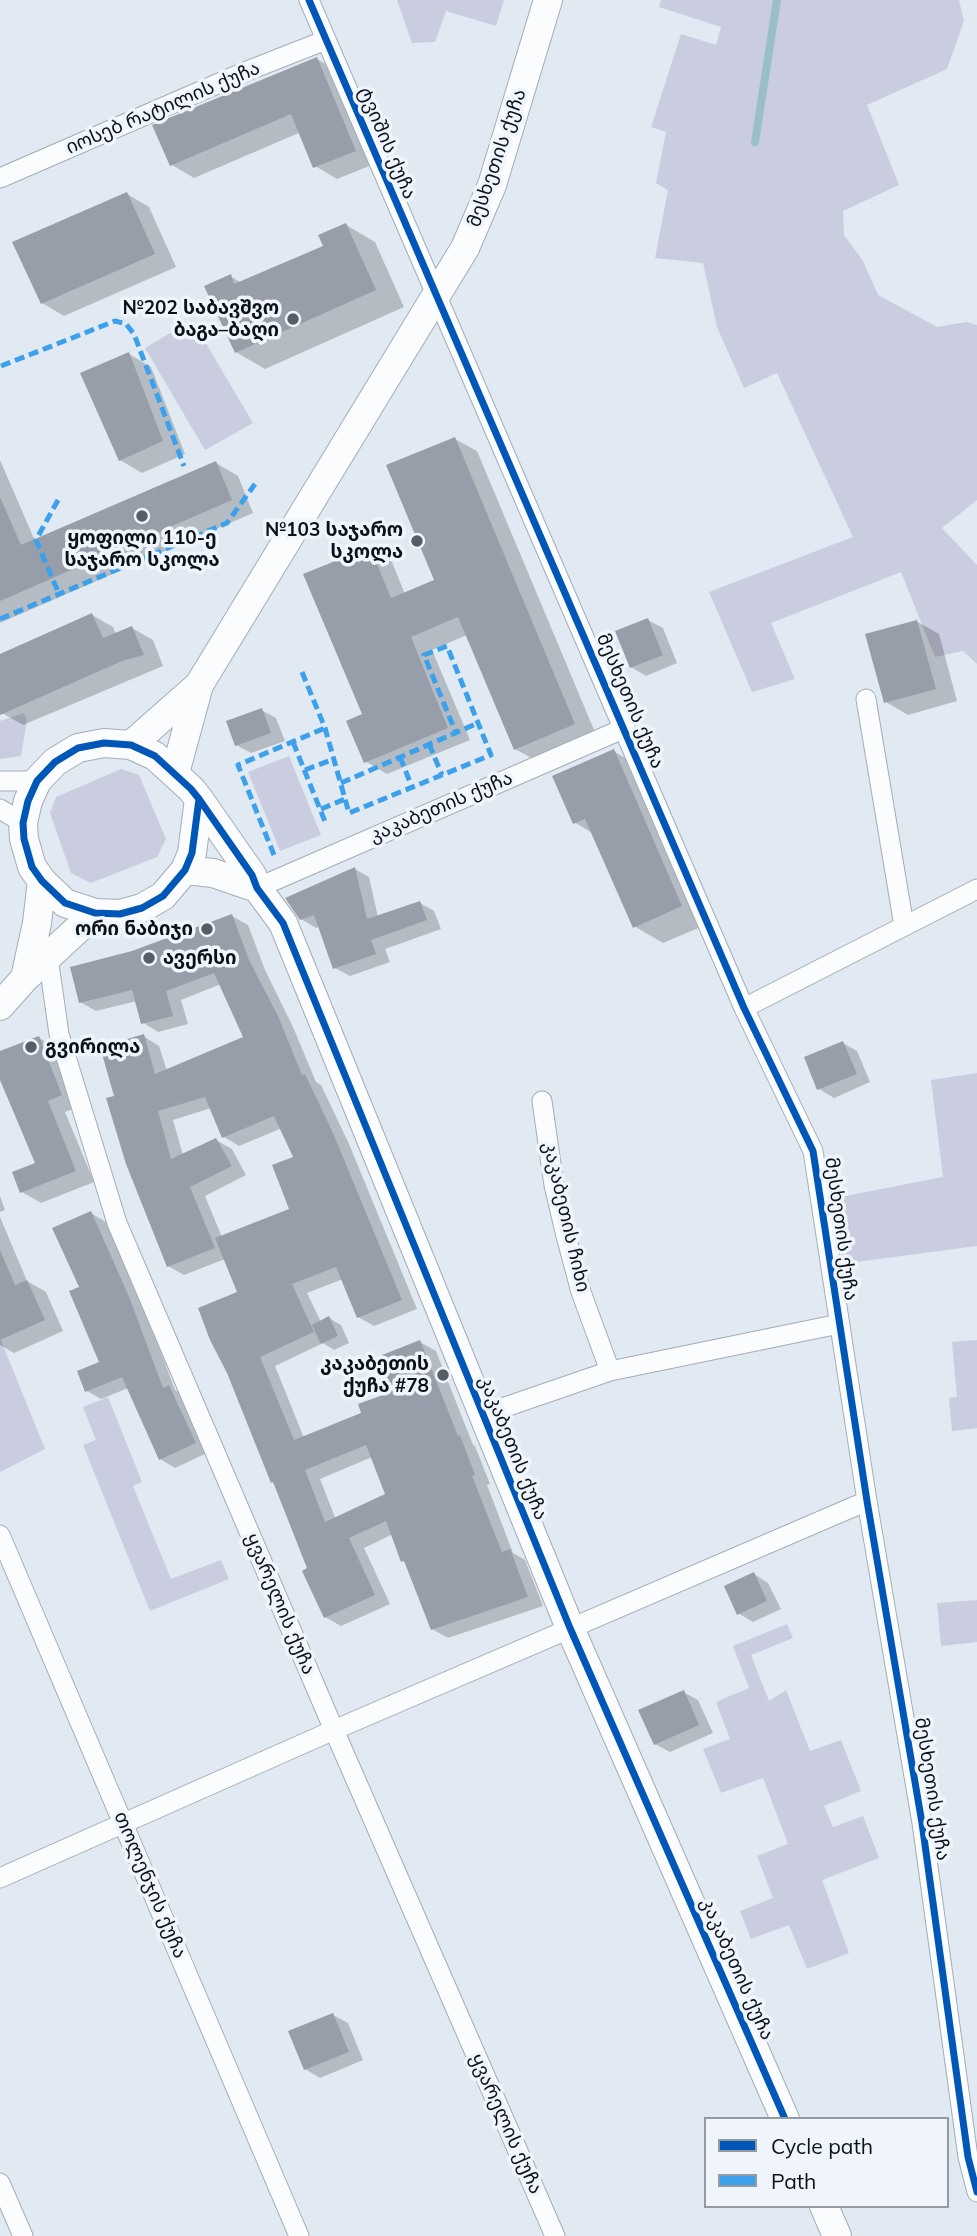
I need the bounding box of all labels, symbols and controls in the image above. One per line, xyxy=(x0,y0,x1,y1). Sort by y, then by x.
street label: იოსებ რატილის ქუჩა xyxy=(63,57,263,159)
street label: ტვიშის ქუჩა xyxy=(353,84,421,202)
street label: მესხეთის ქუჩა xyxy=(463,86,531,230)
place label: №202 საბავშვო ბაგა–ბაღი xyxy=(123,297,279,341)
marker: №202 საბავშვო ბაგა–ბაღი xyxy=(285,311,301,327)
marker: ყოფილი 110-ე საჯარო სკოლა xyxy=(134,508,150,524)
place label: №103 საჯარო სკოლა xyxy=(265,519,403,563)
place label: ყოფილი 110-ე საჯარო სკოლა xyxy=(64,527,220,571)
marker: №103 საჯარო სკოლა xyxy=(409,533,425,549)
street label: მესხეთის ქუჩა xyxy=(591,630,669,772)
street label: კაკაბეთის ქუჩა xyxy=(366,767,516,847)
place label: ორი ნაბიჯი xyxy=(75,918,193,940)
marker: ორი ნაბიჯი xyxy=(199,921,215,937)
place label: ავერსი xyxy=(163,947,237,969)
marker: ავერსი xyxy=(141,950,157,966)
place label: გვირილა xyxy=(45,1036,140,1058)
marker: გვირილა xyxy=(23,1039,39,1055)
street label: კაკაბეთის ჩიხი xyxy=(538,1140,594,1294)
street label: მესხეთის ქუჩა xyxy=(820,1156,862,1302)
place label: კაკაბეთის ქუჩა #78 xyxy=(320,1353,429,1397)
marker: კაკაბეთის ქუჩა #78 xyxy=(435,1367,451,1383)
street label: კაკაბეთის ქუჩა xyxy=(474,1373,552,1523)
street label: ყვარელის ქუჩა xyxy=(240,1530,320,1678)
street label: მესხეთის ქუჩა xyxy=(909,1716,955,1862)
street label: თოლენჯის ქუჩა xyxy=(109,1808,191,1962)
street label: კაკაბეთის ქუჩა xyxy=(695,1894,779,2044)
street label: ყვარელის ქუჩა xyxy=(465,2050,547,2198)
legend xyxy=(704,2117,949,2208)
text: Cycle path xyxy=(771,2133,873,2159)
text: Path xyxy=(771,2168,816,2194)

